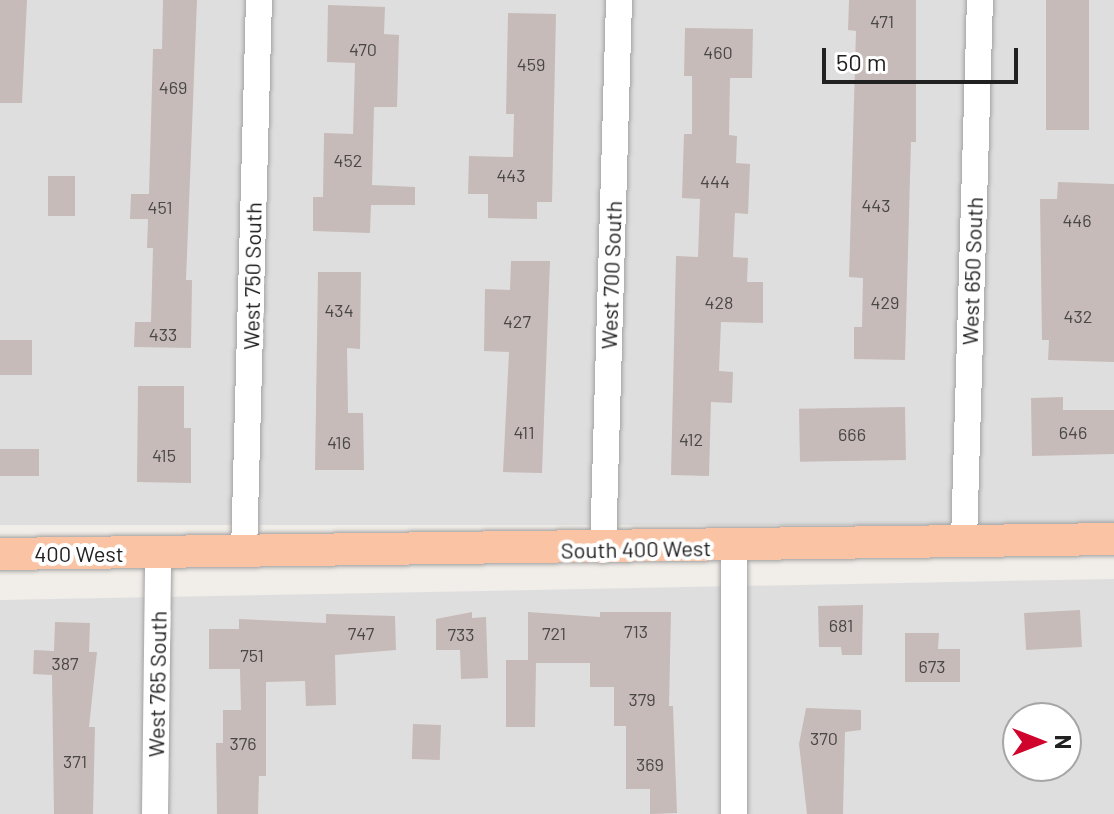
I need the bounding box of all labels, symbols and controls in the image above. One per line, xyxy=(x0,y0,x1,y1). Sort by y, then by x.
house number: 471 xyxy=(870,10,894,32)
scale bar xyxy=(826,32,1022,82)
house number: 470 xyxy=(349,38,377,60)
house number: 460 xyxy=(703,41,733,63)
text: 50 m xyxy=(836,47,887,76)
house number: 459 xyxy=(517,53,545,75)
house number: 469 xyxy=(159,76,187,98)
house number: 452 xyxy=(334,149,362,171)
house number: 443 xyxy=(496,164,526,186)
house number: 444 xyxy=(700,170,730,192)
house number: 443 xyxy=(861,194,891,216)
house number: 451 xyxy=(148,196,172,218)
street label: West 650 South xyxy=(956,196,988,346)
street label: West 700 South xyxy=(595,200,627,350)
street label: West 750 South xyxy=(238,202,266,350)
house number: 446 xyxy=(1062,209,1092,231)
house number: 428 xyxy=(705,291,733,313)
house number: 429 xyxy=(871,291,899,313)
house number: 434 xyxy=(324,299,354,321)
house number: 432 xyxy=(1064,305,1092,327)
house number: 427 xyxy=(503,310,531,332)
house number: 433 xyxy=(149,323,177,345)
house number: 411 xyxy=(514,421,534,443)
house number: 646 xyxy=(1059,421,1087,443)
house number: 666 xyxy=(838,423,866,445)
house number: 412 xyxy=(679,428,703,450)
house number: 416 xyxy=(327,431,351,453)
house number: 415 xyxy=(152,444,176,466)
street label: South 400 West xyxy=(560,534,712,564)
street label: 400 West xyxy=(34,541,124,567)
street label: West 765 South xyxy=(143,610,171,758)
house number: 681 xyxy=(829,614,853,636)
house number: 713 xyxy=(624,620,648,642)
house number: 747 xyxy=(348,622,374,644)
house number: 721 xyxy=(542,622,566,644)
house number: 733 xyxy=(447,623,475,645)
house number: 751 xyxy=(240,644,264,666)
house number: 387 xyxy=(51,652,79,674)
house number: 673 xyxy=(918,655,946,677)
house number: 379 xyxy=(628,688,656,710)
north arrow xyxy=(1002,702,1082,782)
house number: 370 xyxy=(810,727,838,749)
house number: 376 xyxy=(229,732,257,754)
text: N xyxy=(1051,735,1077,749)
house number: 371 xyxy=(63,750,87,772)
house number: 369 xyxy=(636,753,664,775)

